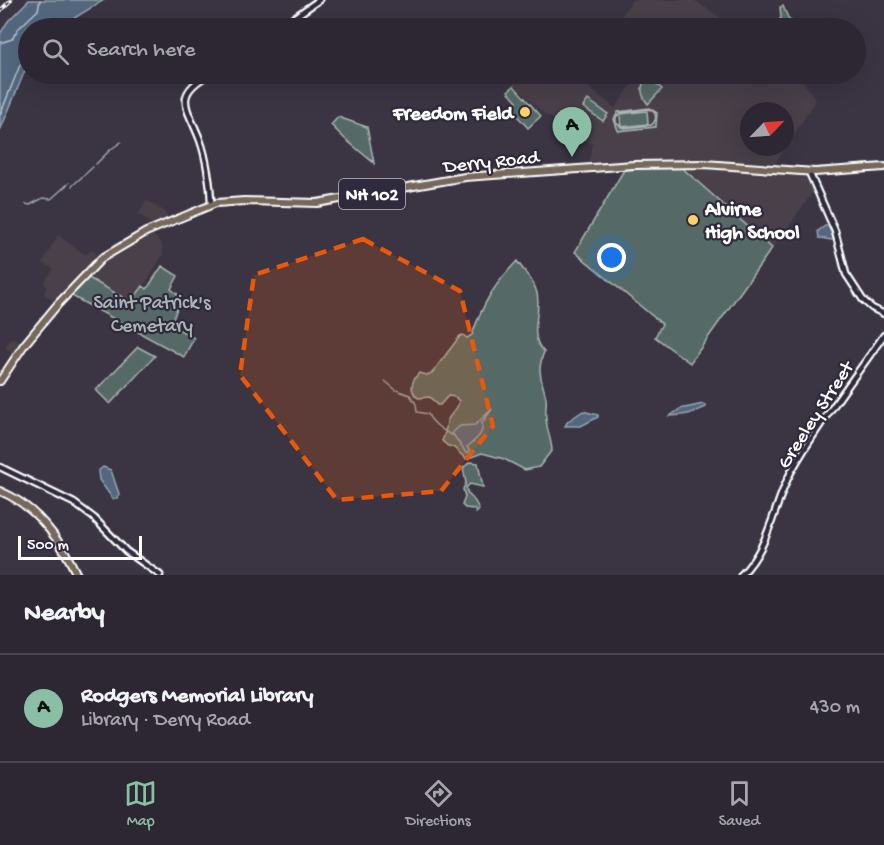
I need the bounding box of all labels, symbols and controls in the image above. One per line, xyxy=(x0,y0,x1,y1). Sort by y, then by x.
search box xyxy=(18,18,866,84)
icon: search xyxy=(39,35,72,68)
text: Search here xyxy=(87,38,195,64)
north arrow xyxy=(740,102,794,156)
place label: Freedom Field xyxy=(392,104,515,127)
marker: Freedom Field xyxy=(518,105,532,119)
pin: A xyxy=(552,108,592,157)
street label: Derry Road xyxy=(441,147,542,180)
road number: NH 102 xyxy=(339,179,405,209)
place label: Alvirne High School xyxy=(704,200,800,246)
marker: Alvirne High School xyxy=(686,213,700,227)
your location xyxy=(597,243,626,272)
park label: Saint Patrick's Cemetary xyxy=(94,293,211,339)
street label: Greeley Street xyxy=(774,357,861,474)
scale bar xyxy=(18,533,142,560)
text: 500 m xyxy=(27,537,69,556)
text: Nearby xyxy=(24,599,105,630)
text: Rodgers Memorial Library xyxy=(81,684,313,710)
text: A xyxy=(38,697,49,720)
text: 430 m xyxy=(810,697,860,720)
text: Library · Derry Road xyxy=(81,710,250,733)
tab: Map xyxy=(124,777,157,832)
tab: Directions xyxy=(405,777,471,832)
tab: Saved xyxy=(719,777,760,832)

